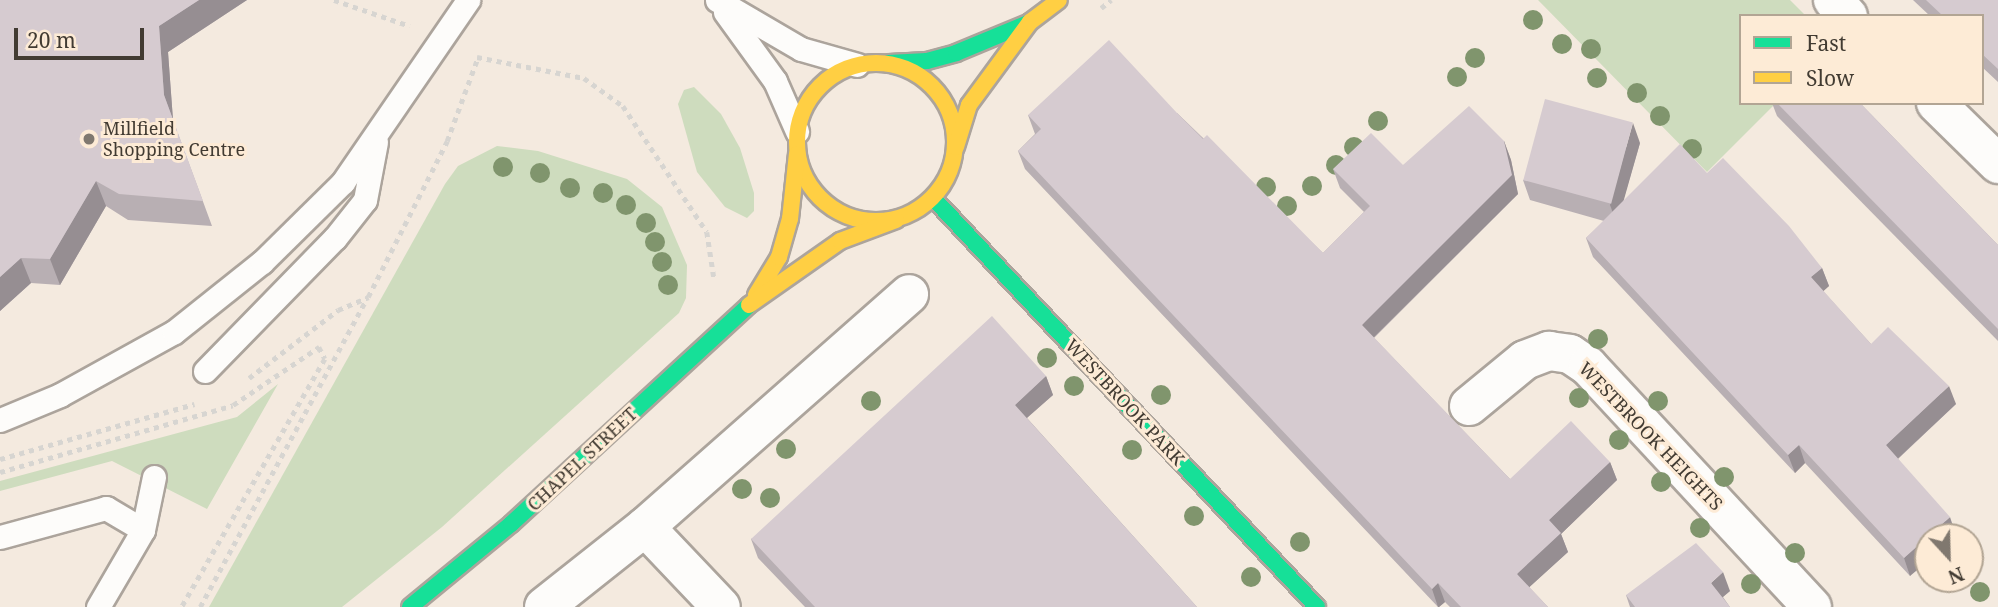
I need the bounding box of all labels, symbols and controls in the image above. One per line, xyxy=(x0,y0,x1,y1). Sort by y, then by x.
scale bar xyxy=(18,14,147,58)
legend xyxy=(1739,14,1984,105)
text: 20 m xyxy=(27,26,76,54)
text: Fast xyxy=(1806,29,1846,57)
text: Slow xyxy=(1806,64,1854,92)
place label: Millfield Shopping Centre xyxy=(103,118,245,160)
marker: Millfield Shopping Centre xyxy=(81,131,97,147)
street label: WESTBROOK PARK xyxy=(1061,334,1189,470)
street label: WESTBROOK HEIGHTS xyxy=(1575,357,1727,515)
street label: CHAPEL STREET xyxy=(523,403,641,515)
north arrow xyxy=(1914,523,1984,593)
text: N xyxy=(1944,561,1968,590)

